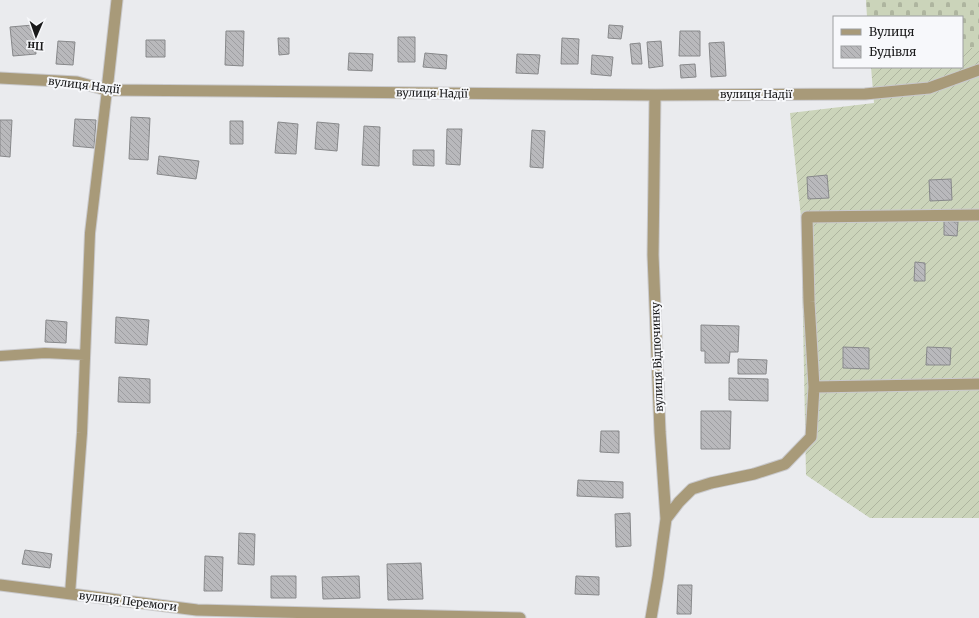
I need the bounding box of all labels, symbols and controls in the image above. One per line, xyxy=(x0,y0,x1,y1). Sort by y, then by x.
north arrow xyxy=(16,16,56,56)
legend xyxy=(833,16,963,68)
text: Вулиця xyxy=(869,24,914,39)
text: Пн xyxy=(27,39,44,53)
text: Будівля xyxy=(869,44,916,59)
street label: вулиця Надії xyxy=(47,74,121,96)
street label: вулиця Надії xyxy=(396,85,469,101)
street label: вулиця Надії xyxy=(720,87,792,101)
street label: вулиця Відпочинку xyxy=(648,301,666,412)
street label: вулиця Перемоги xyxy=(78,588,178,614)

